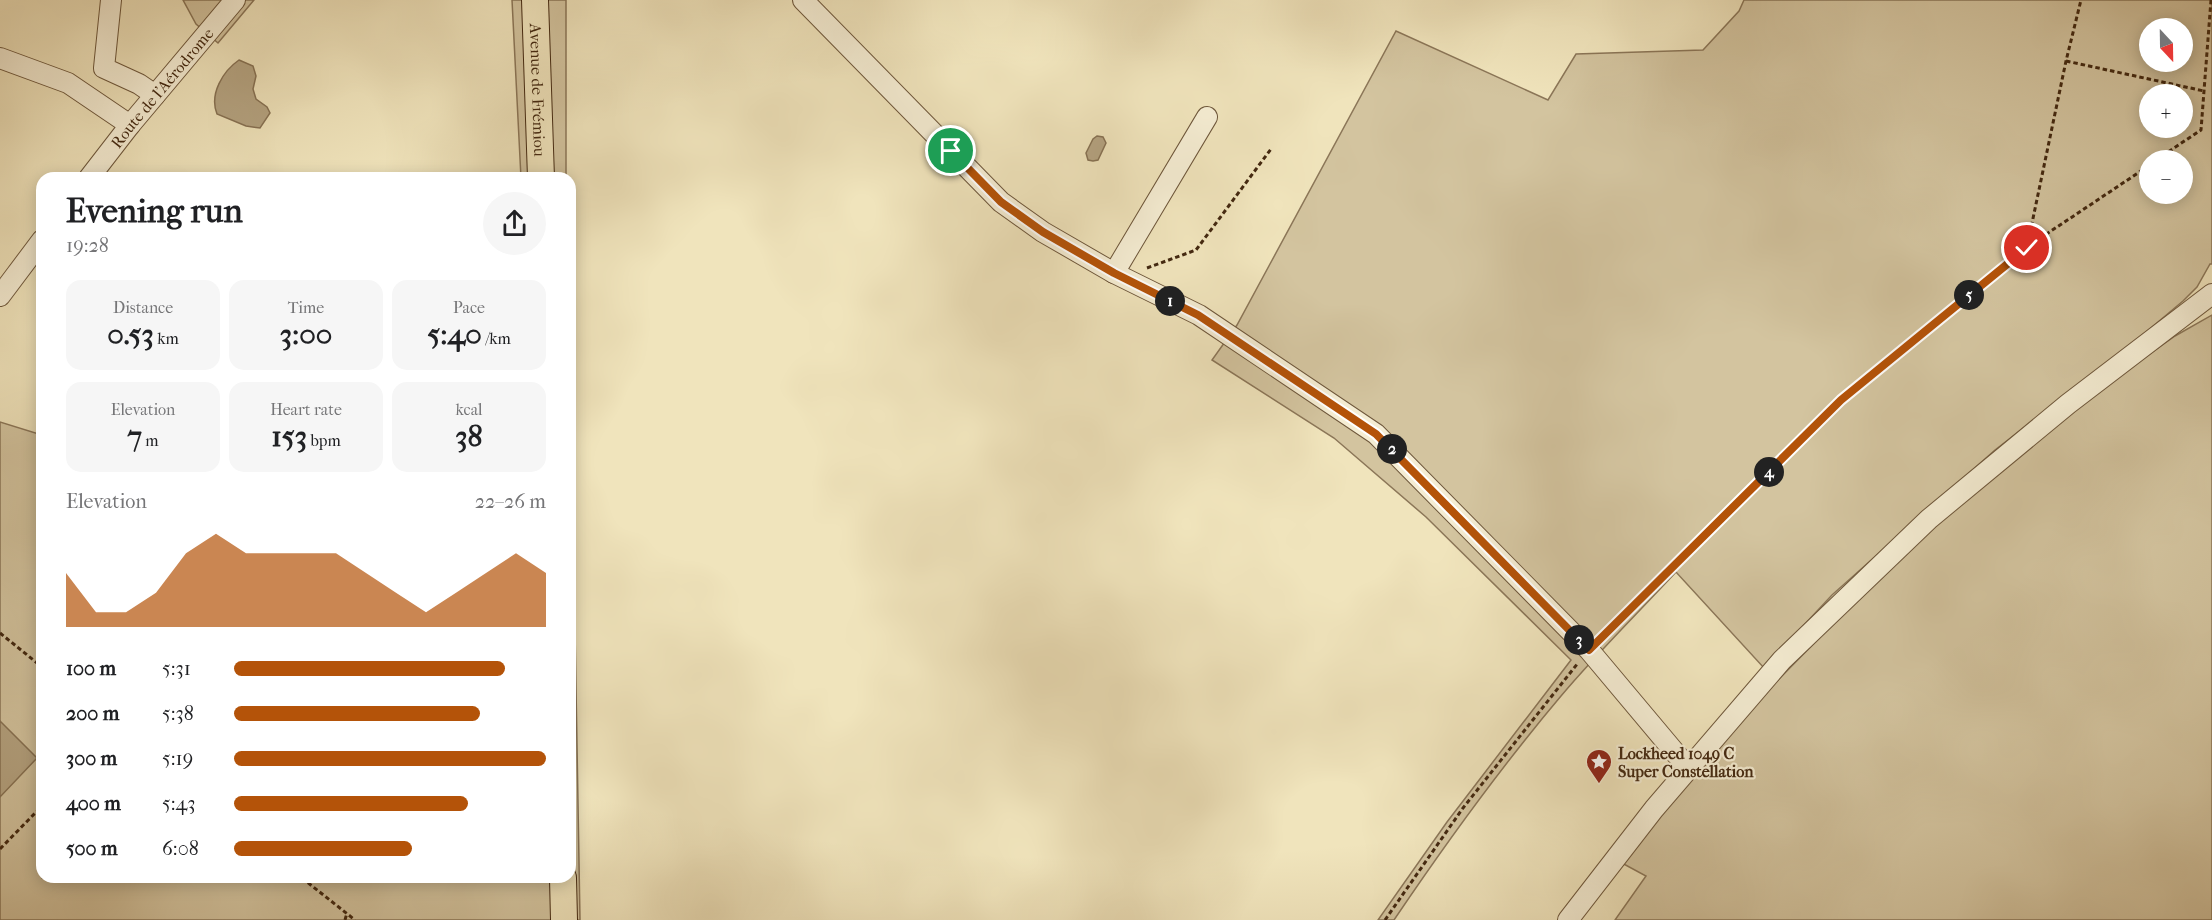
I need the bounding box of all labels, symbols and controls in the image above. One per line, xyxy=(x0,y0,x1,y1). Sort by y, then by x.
north arrow xyxy=(2139,18,2193,72)
map controls xyxy=(2139,18,2193,204)
street label: Avenue de Frémiou xyxy=(526,22,550,157)
street label: Route de l'Aérodrome xyxy=(106,24,217,152)
button: + xyxy=(2139,84,2193,138)
pin xyxy=(925,125,976,176)
icon: arrive xyxy=(934,134,967,167)
button: − xyxy=(2139,150,2193,204)
text: Evening run xyxy=(66,192,243,231)
button: share xyxy=(483,192,546,255)
pin xyxy=(2001,222,2052,273)
icon: check xyxy=(2010,231,2043,264)
text: 19:28 xyxy=(66,234,109,257)
pin: 5 xyxy=(1954,280,1984,310)
text: 5 xyxy=(1966,285,1972,304)
pin: 1 xyxy=(1155,286,1185,316)
text: 1 xyxy=(1167,291,1173,310)
text: Distance xyxy=(113,298,173,317)
text: Time xyxy=(288,298,324,317)
text: Pace xyxy=(453,298,485,317)
text: 0.53 xyxy=(107,317,154,352)
text: 3:00 xyxy=(280,317,332,352)
text: 5:40 xyxy=(427,317,482,352)
text: km xyxy=(154,329,179,348)
text: /km xyxy=(482,329,511,348)
text: Elevation xyxy=(111,400,175,419)
text: Heart rate xyxy=(270,400,342,419)
text: kcal xyxy=(456,400,482,419)
text: 7 xyxy=(127,419,142,454)
text: 153 xyxy=(271,419,307,454)
text: 38 xyxy=(455,419,483,454)
text: m xyxy=(142,431,159,450)
text: bpm xyxy=(307,431,341,450)
pin: 2 xyxy=(1377,434,1407,464)
text: 2 xyxy=(1388,439,1396,458)
pin: 4 xyxy=(1754,457,1784,487)
text: 4 xyxy=(1764,462,1774,481)
text: Elevation xyxy=(66,490,147,513)
text: 22–26 m xyxy=(475,490,546,513)
pin: 3 xyxy=(1564,625,1594,655)
text: 3 xyxy=(1576,630,1582,649)
text: 100 m xyxy=(66,657,116,680)
text: 5:31 xyxy=(162,657,191,680)
text: 200 m xyxy=(66,702,119,725)
text: 5:38 xyxy=(162,702,194,725)
place label: Lockheed 1049 C Super Constellation xyxy=(1618,744,1754,782)
text: 300 m xyxy=(66,747,117,770)
text: 5:19 xyxy=(162,747,193,770)
place icon: Lockheed 1049 C Super Constellation xyxy=(1584,747,1614,785)
text: 400 m xyxy=(66,792,121,815)
text: 5:43 xyxy=(162,792,196,815)
text: 500 m xyxy=(66,837,118,860)
text: 6:08 xyxy=(162,837,199,860)

